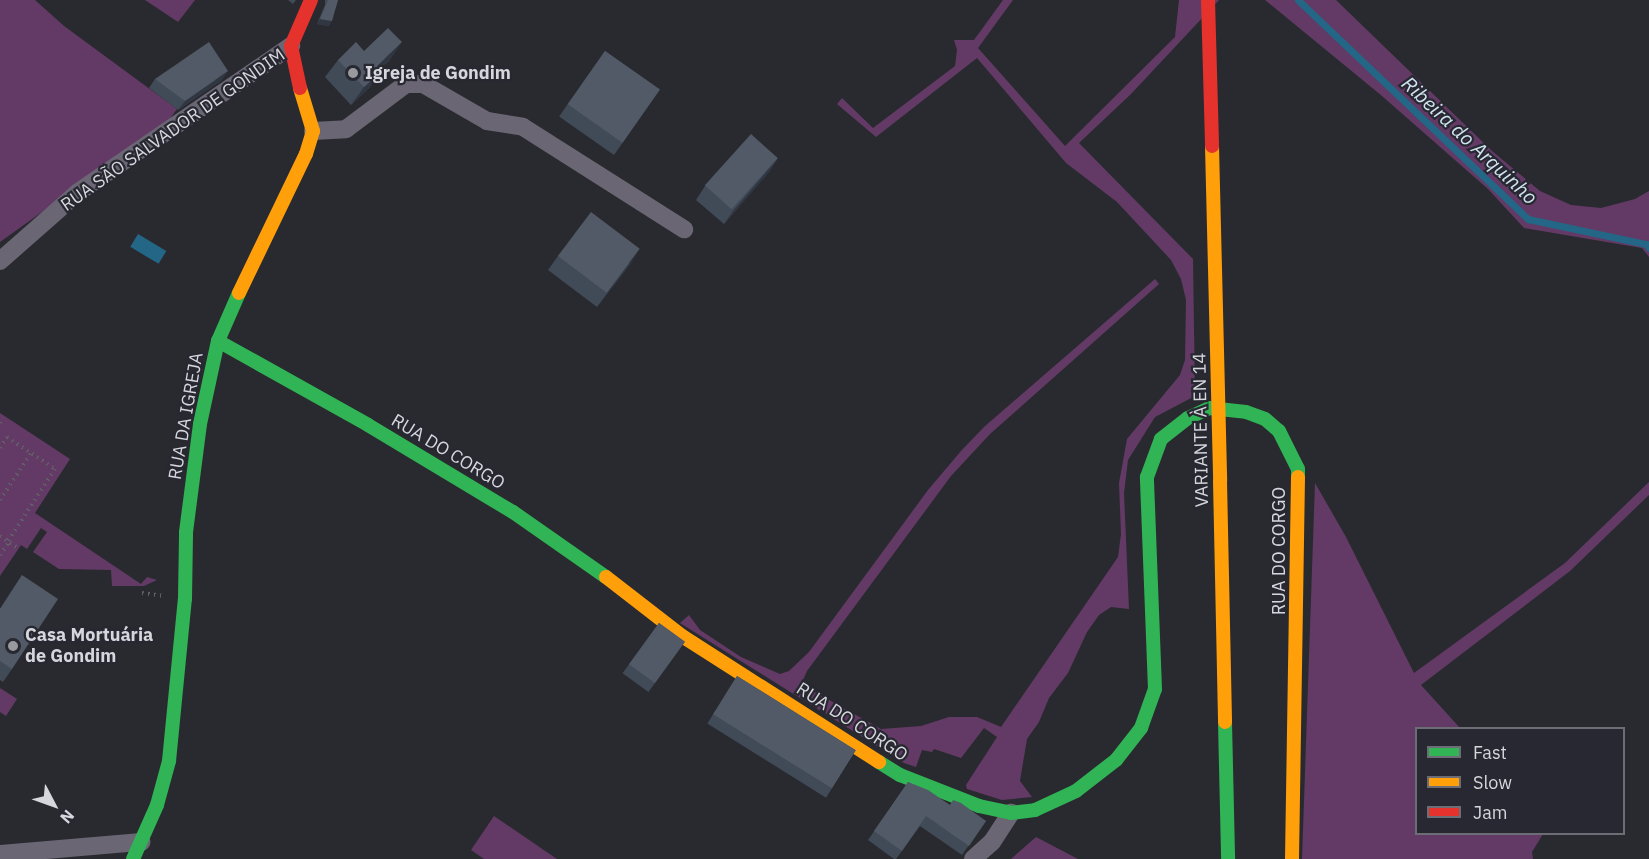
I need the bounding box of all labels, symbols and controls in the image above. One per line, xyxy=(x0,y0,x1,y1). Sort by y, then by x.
street label: RUA SÃO SALVADOR DE GONDIM xyxy=(57,44,289,216)
place label: Igreja de Gondim xyxy=(365,62,511,84)
marker: Igreja de Gondim xyxy=(346,66,360,80)
water label: Ribeira do Arquinho xyxy=(1397,71,1543,209)
street label: RUA DA IGREJA xyxy=(164,351,208,481)
street label: VARIANTE À EN 14 xyxy=(1189,353,1213,507)
street label: RUA DO CORGO xyxy=(387,410,509,494)
street label: RUA DO CORGO xyxy=(1268,487,1290,615)
place label: Casa Mortuária de Gondim xyxy=(25,625,153,668)
marker: Casa Mortuária de Gondim xyxy=(6,639,20,653)
street label: RUA DO CORGO xyxy=(792,678,912,766)
legend xyxy=(1415,727,1625,835)
text: Fast xyxy=(1473,741,1507,764)
text: Slow xyxy=(1473,771,1512,794)
north arrow xyxy=(24,775,84,835)
text: Jam xyxy=(1473,801,1508,824)
text: N xyxy=(56,806,79,828)

